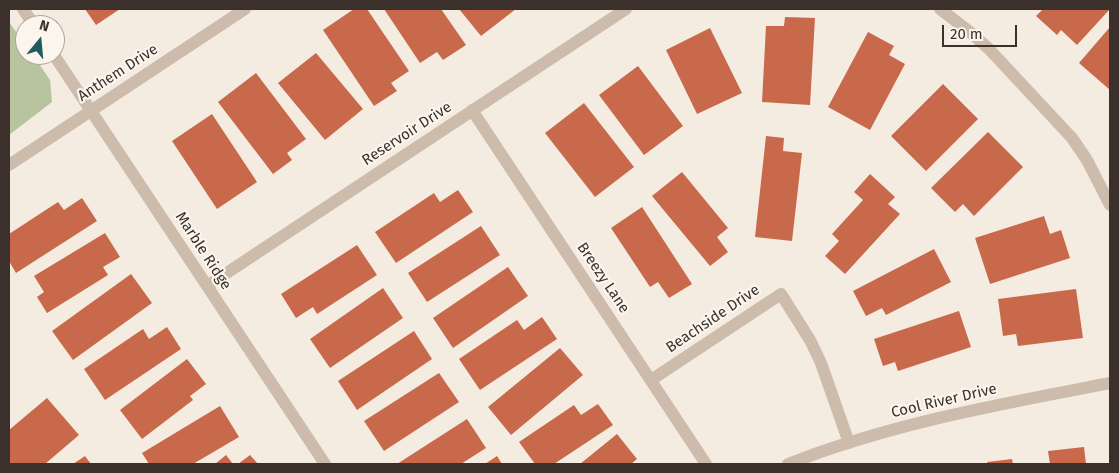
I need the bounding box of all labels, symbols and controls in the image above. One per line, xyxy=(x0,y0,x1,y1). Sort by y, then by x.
north arrow xyxy=(15,15,65,65)
scale bar xyxy=(944,15,1019,47)
text: N xyxy=(37,17,51,36)
text: 20 m xyxy=(950,25,983,43)
street label: Anthem Drive xyxy=(75,40,161,106)
street label: Reservoir Drive xyxy=(359,98,455,170)
street label: Marble Ridge xyxy=(171,209,235,293)
street label: Breezy Lane xyxy=(573,239,633,317)
street label: Beachside Drive xyxy=(663,281,763,357)
street label: Cool River Drive xyxy=(889,380,999,422)

